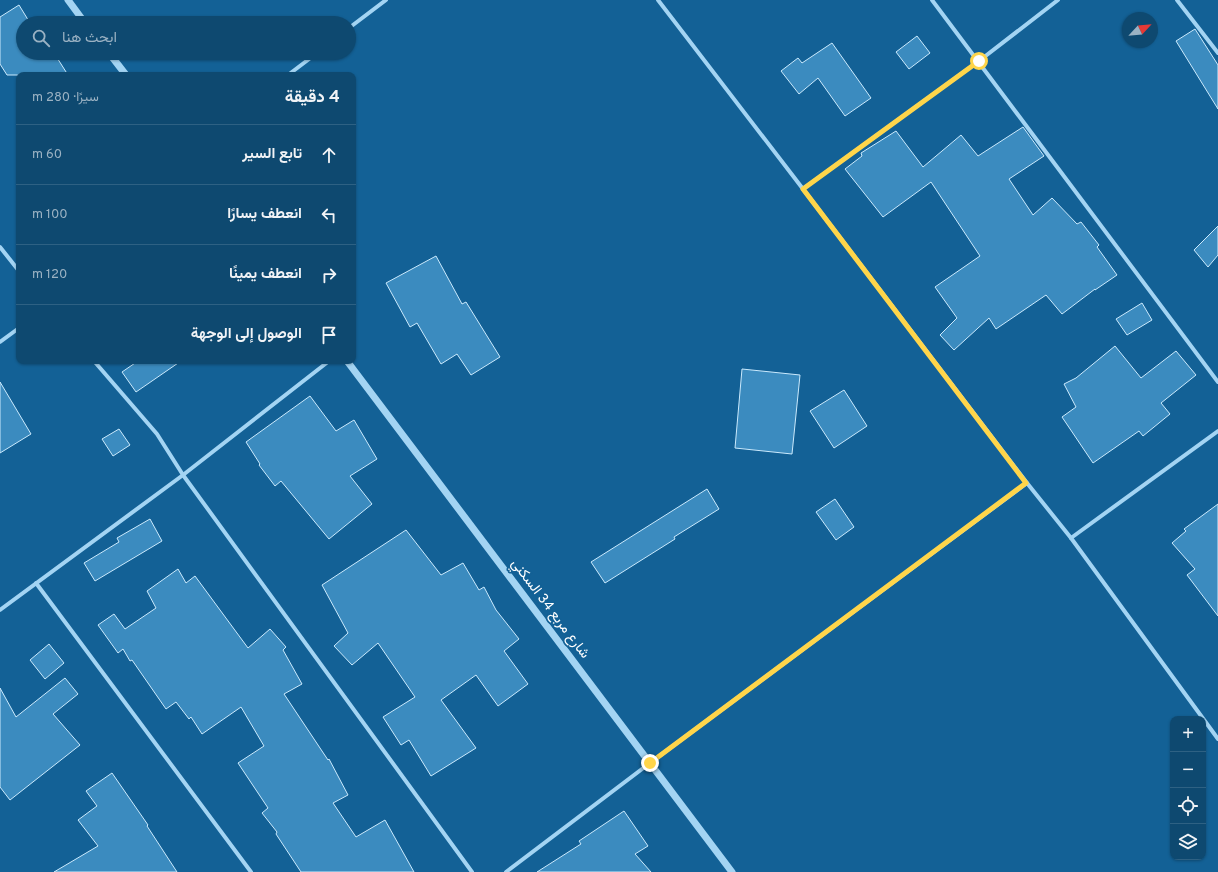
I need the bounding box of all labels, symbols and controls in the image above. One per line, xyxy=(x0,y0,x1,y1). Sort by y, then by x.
north arrow xyxy=(1122,12,1158,48)
search box xyxy=(16,16,356,60)
icon: search xyxy=(30,27,52,49)
text: ابحث هنا xyxy=(62,29,117,48)
route start xyxy=(970,52,988,70)
text: 4 دقيقة xyxy=(285,87,340,109)
text: سيرًا · 280 m xyxy=(32,90,99,106)
icon: ahead xyxy=(318,144,340,166)
text: تابع السير xyxy=(242,145,302,164)
text: 60 m xyxy=(32,147,62,163)
icon: left xyxy=(318,204,340,226)
text: انعطف يسارًا xyxy=(227,205,302,224)
text: 100 m xyxy=(32,207,68,223)
icon: right xyxy=(318,264,340,286)
text: انعطف يمينًا xyxy=(229,265,302,284)
text: 120 m xyxy=(32,267,67,283)
icon: arrive xyxy=(318,324,340,346)
text: الوصول إلى الوجهة xyxy=(191,325,302,344)
street label: شارع مربع 34 السكني xyxy=(505,556,593,663)
map controls xyxy=(1170,716,1206,860)
button: + xyxy=(1170,716,1206,752)
button: − xyxy=(1170,752,1206,788)
route end xyxy=(641,754,659,772)
button: locate xyxy=(1170,788,1206,824)
button: layers xyxy=(1170,824,1206,860)

